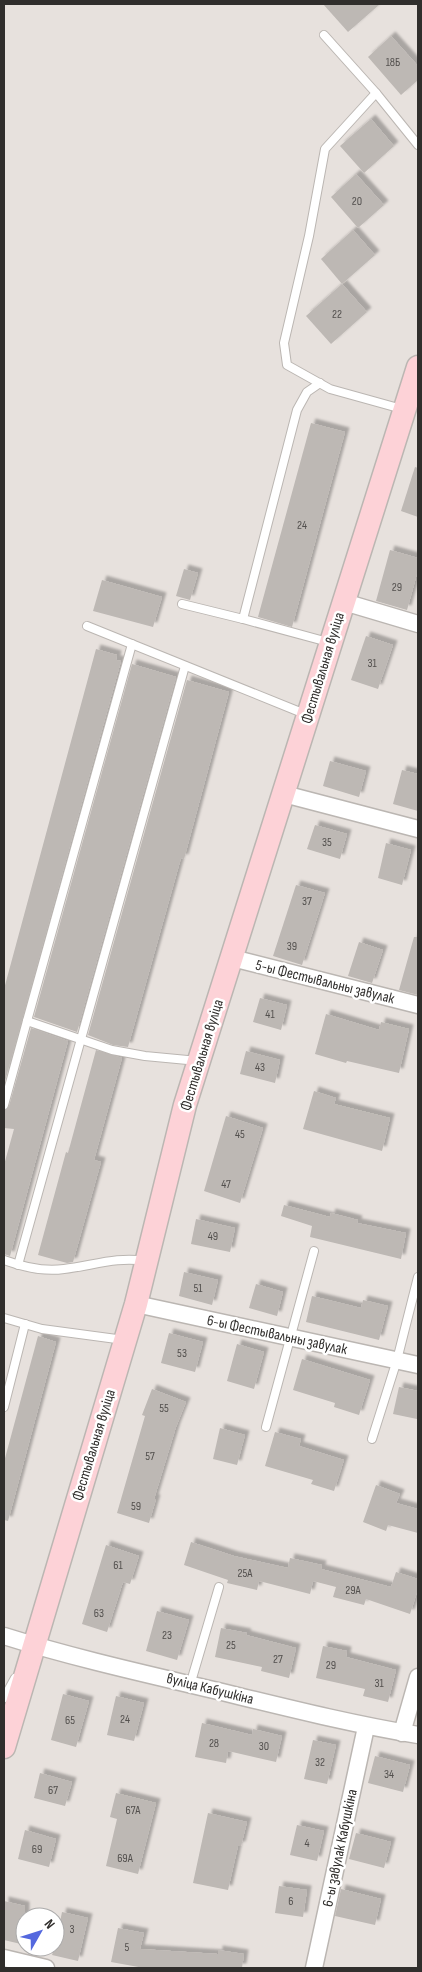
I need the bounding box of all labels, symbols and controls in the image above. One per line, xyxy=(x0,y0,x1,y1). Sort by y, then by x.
house number: 18Б xyxy=(386,55,400,70)
house number: 20 xyxy=(352,194,362,209)
house number: 22 xyxy=(332,307,342,322)
house number: 24 xyxy=(297,518,307,533)
house number: 29 xyxy=(392,580,402,595)
street label: Фестывальная вуліца xyxy=(297,610,349,726)
house number: 31 xyxy=(367,656,377,671)
house number: 35 xyxy=(322,835,332,850)
house number: 37 xyxy=(302,894,312,909)
house number: 39 xyxy=(287,939,297,954)
street label: 5-ы Фестывальны завулак xyxy=(254,956,397,1009)
street label: Фестывальная вуліца xyxy=(176,997,228,1113)
house number: 41 xyxy=(265,1007,275,1022)
house number: 43 xyxy=(255,1060,265,1075)
house number: 45 xyxy=(235,1127,245,1142)
house number: 47 xyxy=(221,1177,231,1192)
house number: 49 xyxy=(208,1229,218,1244)
house number: 51 xyxy=(193,1281,203,1296)
street label: 6-ы Фестывальны завулак xyxy=(205,1311,349,1359)
house number: 53 xyxy=(177,1346,187,1361)
street label: Фестывальная вуліца xyxy=(68,1387,120,1503)
house number: 55 xyxy=(159,1401,169,1416)
house number: 57 xyxy=(145,1449,155,1464)
house number: 59 xyxy=(131,1499,141,1514)
house number: 61 xyxy=(113,1558,124,1573)
house number: 25А xyxy=(238,1566,253,1581)
house number: 29А xyxy=(345,1583,362,1598)
house number: 63 xyxy=(94,1606,104,1621)
house number: 23 xyxy=(162,1628,172,1643)
house number: 25 xyxy=(226,1638,236,1653)
house number: 27 xyxy=(273,1652,283,1667)
house number: 29 xyxy=(326,1658,336,1673)
street label: вуліца Кабушкіна xyxy=(165,1669,256,1709)
house number: 31 xyxy=(374,1676,384,1691)
house number: 24 xyxy=(120,1712,130,1727)
house number: 65 xyxy=(65,1713,75,1728)
house number: 28 xyxy=(209,1736,219,1751)
house number: 30 xyxy=(259,1739,269,1754)
house number: 32 xyxy=(315,1755,325,1770)
house number: 34 xyxy=(384,1767,394,1782)
house number: 67 xyxy=(48,1783,58,1798)
street label: 6-ы завулак Кабушкіна xyxy=(318,1787,362,1909)
house number: 67А xyxy=(126,1803,141,1818)
house number: 4 xyxy=(304,1836,310,1851)
house number: 69 xyxy=(32,1842,42,1857)
house number: 69А xyxy=(117,1851,134,1866)
house number: 6 xyxy=(288,1894,294,1909)
north arrow xyxy=(15,1907,65,1957)
text: N xyxy=(41,1916,59,1932)
house number: 3 xyxy=(69,1922,75,1937)
house number: 5 xyxy=(125,1940,130,1955)

